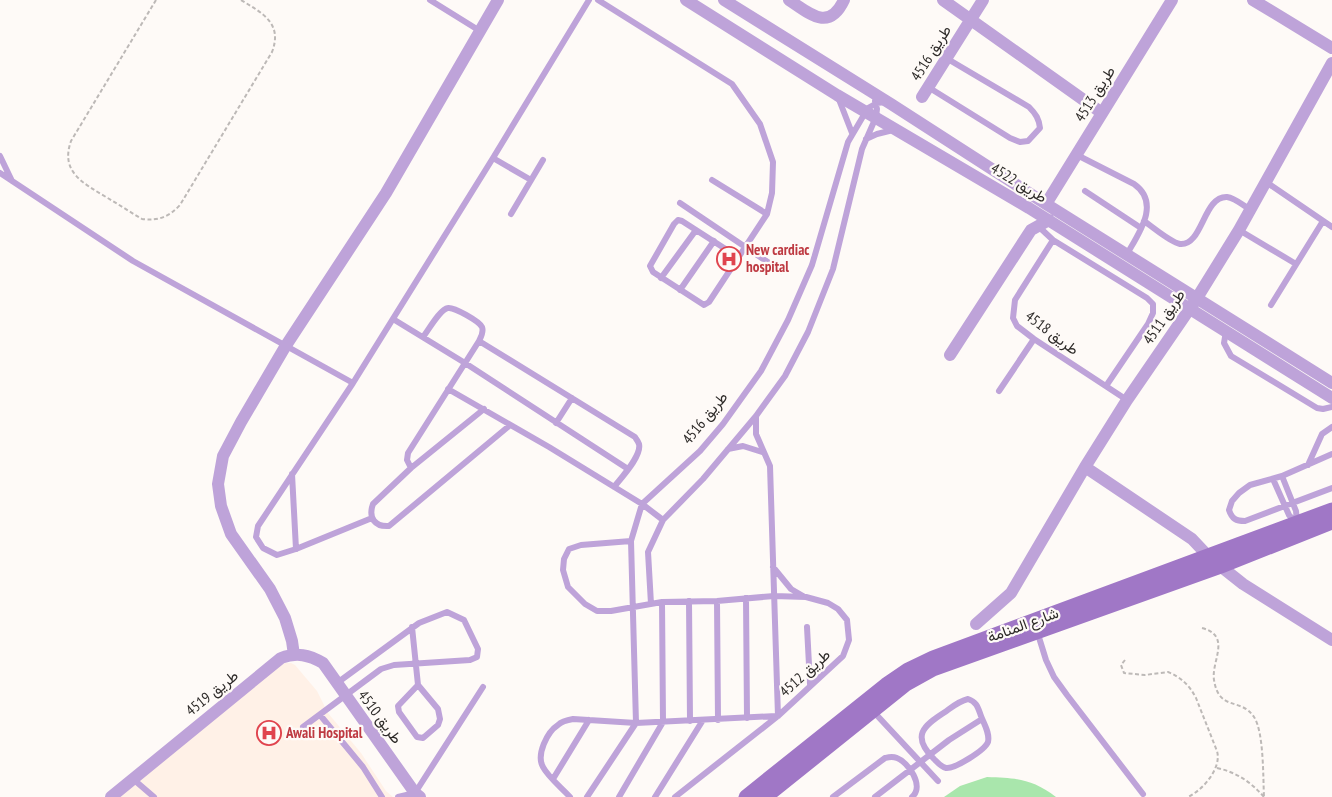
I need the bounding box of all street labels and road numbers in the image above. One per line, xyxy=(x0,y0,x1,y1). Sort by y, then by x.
street label: طريق 4516 xyxy=(906,21,956,85)
street label: طريق 4513 xyxy=(1070,62,1120,126)
street label: طريق 4522 xyxy=(987,158,1051,208)
street label: طريق 4511 xyxy=(1138,286,1190,348)
street label: طريق 4518 xyxy=(1021,306,1083,360)
street label: طريق 4516 xyxy=(678,387,732,448)
street label: شارع المنامة xyxy=(985,603,1062,648)
street label: طريق 4512 xyxy=(775,645,835,701)
street label: طريق 4519 xyxy=(182,666,243,720)
street label: طريق 4510 xyxy=(353,686,407,748)

